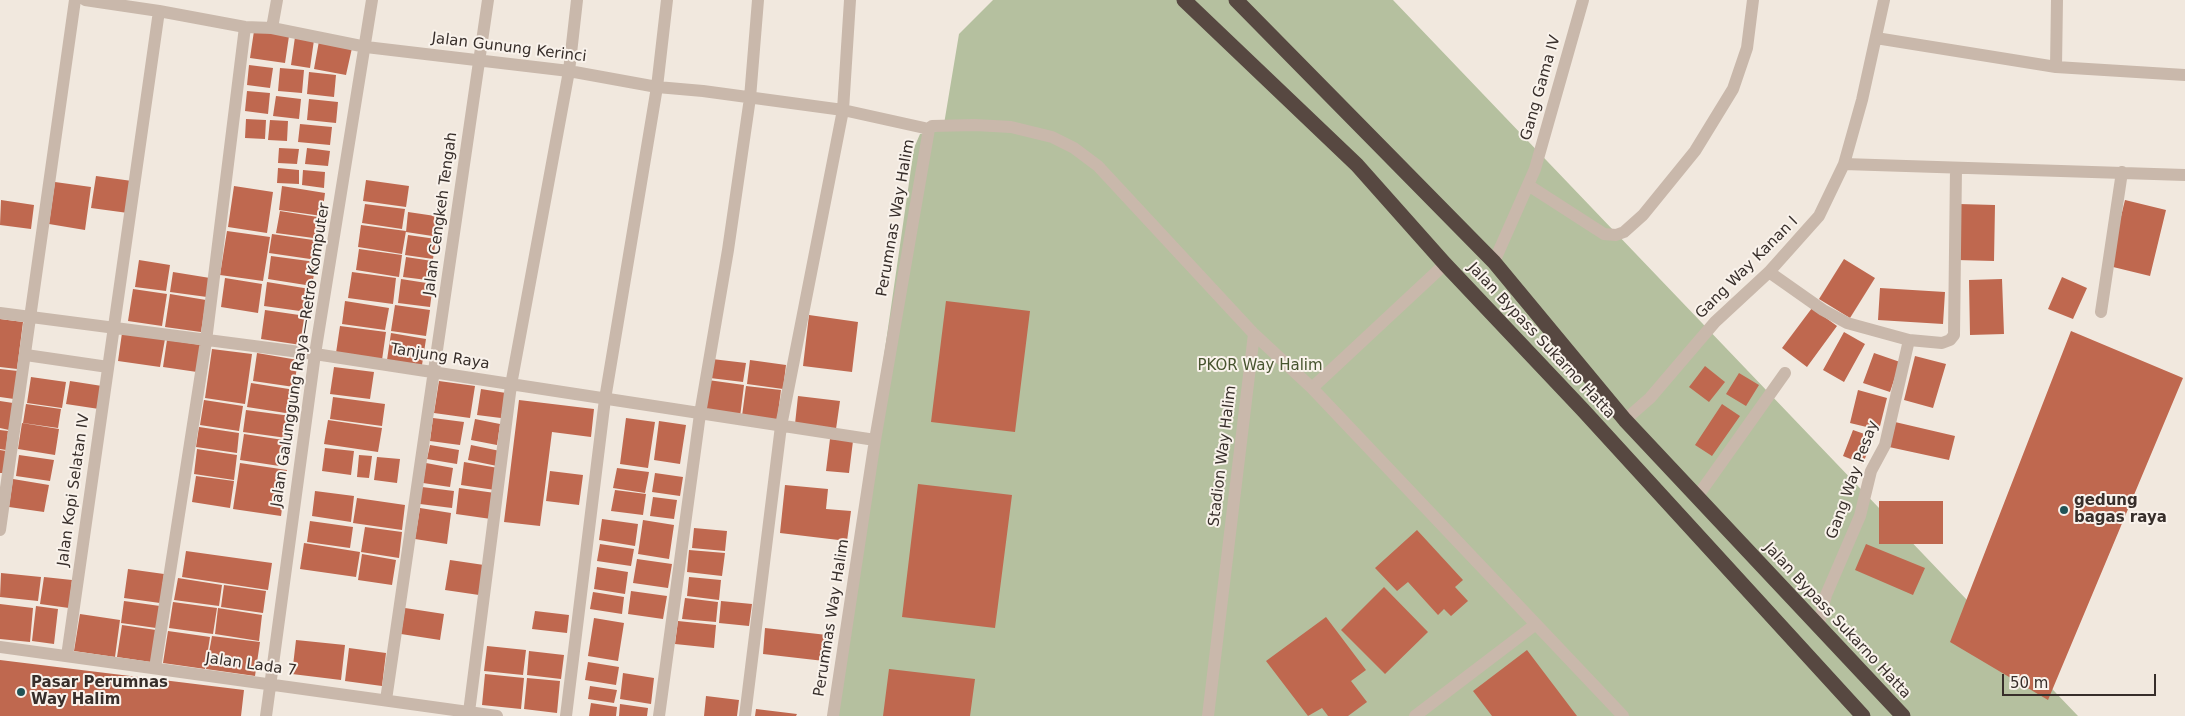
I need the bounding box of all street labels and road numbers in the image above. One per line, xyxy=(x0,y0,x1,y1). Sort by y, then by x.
street label: Jalan Gunung Kerinci xyxy=(431,30,587,66)
street label: Gang Gama IV xyxy=(1517,33,1565,143)
street label: Jalan Cengkeh Tengah xyxy=(421,131,461,297)
street label: Perumnas Way Halim xyxy=(873,138,919,298)
street label: Jalan Galunggung Raya—Retro Komputer xyxy=(268,202,334,508)
street label: Gang Way Kanan I xyxy=(1692,213,1802,323)
street label: Jalan Bypass Sukarno Hatta xyxy=(1464,259,1618,423)
street label: Tanjung Raya xyxy=(389,340,491,374)
street label: Stadion Way Halim xyxy=(1205,385,1241,527)
street label: Jalan Kopi Selatan IV xyxy=(54,412,94,568)
street label: Gang Way Pesay xyxy=(1823,418,1883,542)
street label: Perumnas Way Halim xyxy=(811,538,853,698)
street label: Jalan Bypass Sukarno Hatta xyxy=(1760,539,1914,703)
street label: Jalan Lada 7 xyxy=(204,650,298,680)

